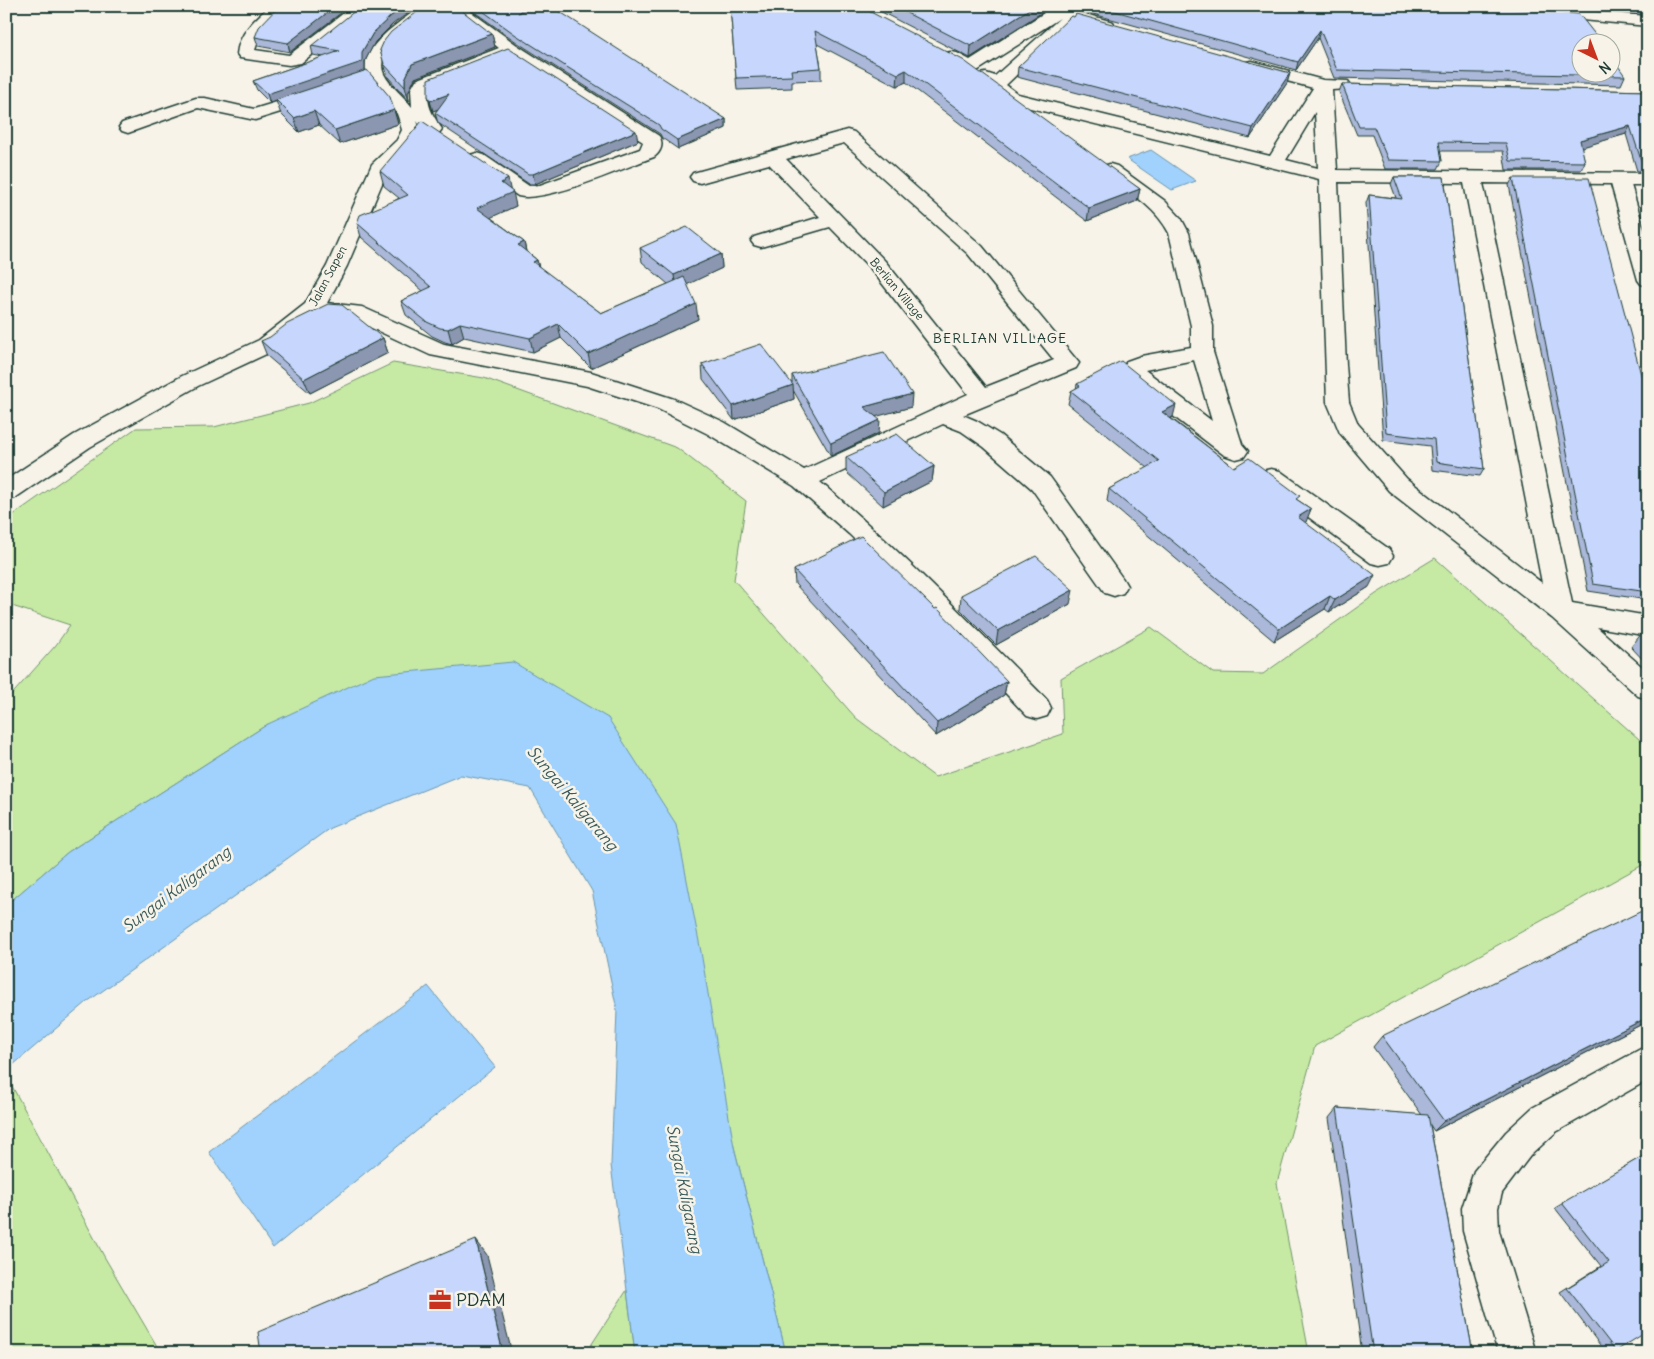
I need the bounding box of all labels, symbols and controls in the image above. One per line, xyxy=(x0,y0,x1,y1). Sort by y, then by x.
north arrow xyxy=(1572,32,1622,82)
text: N xyxy=(1595,58,1614,78)
street label: Jalan Sapen xyxy=(305,243,350,308)
street label: Berlian Village xyxy=(867,254,928,323)
district label: BERLIAN VILLAGE xyxy=(933,329,1067,347)
water label: Sungai Kaligarang xyxy=(523,741,623,855)
water label: Sungai Kaligarang xyxy=(118,841,235,936)
water label: Sungai Kaligarang xyxy=(663,1123,707,1256)
office icon: PDAM xyxy=(427,1287,453,1313)
place label: PDAM xyxy=(456,1288,506,1311)

